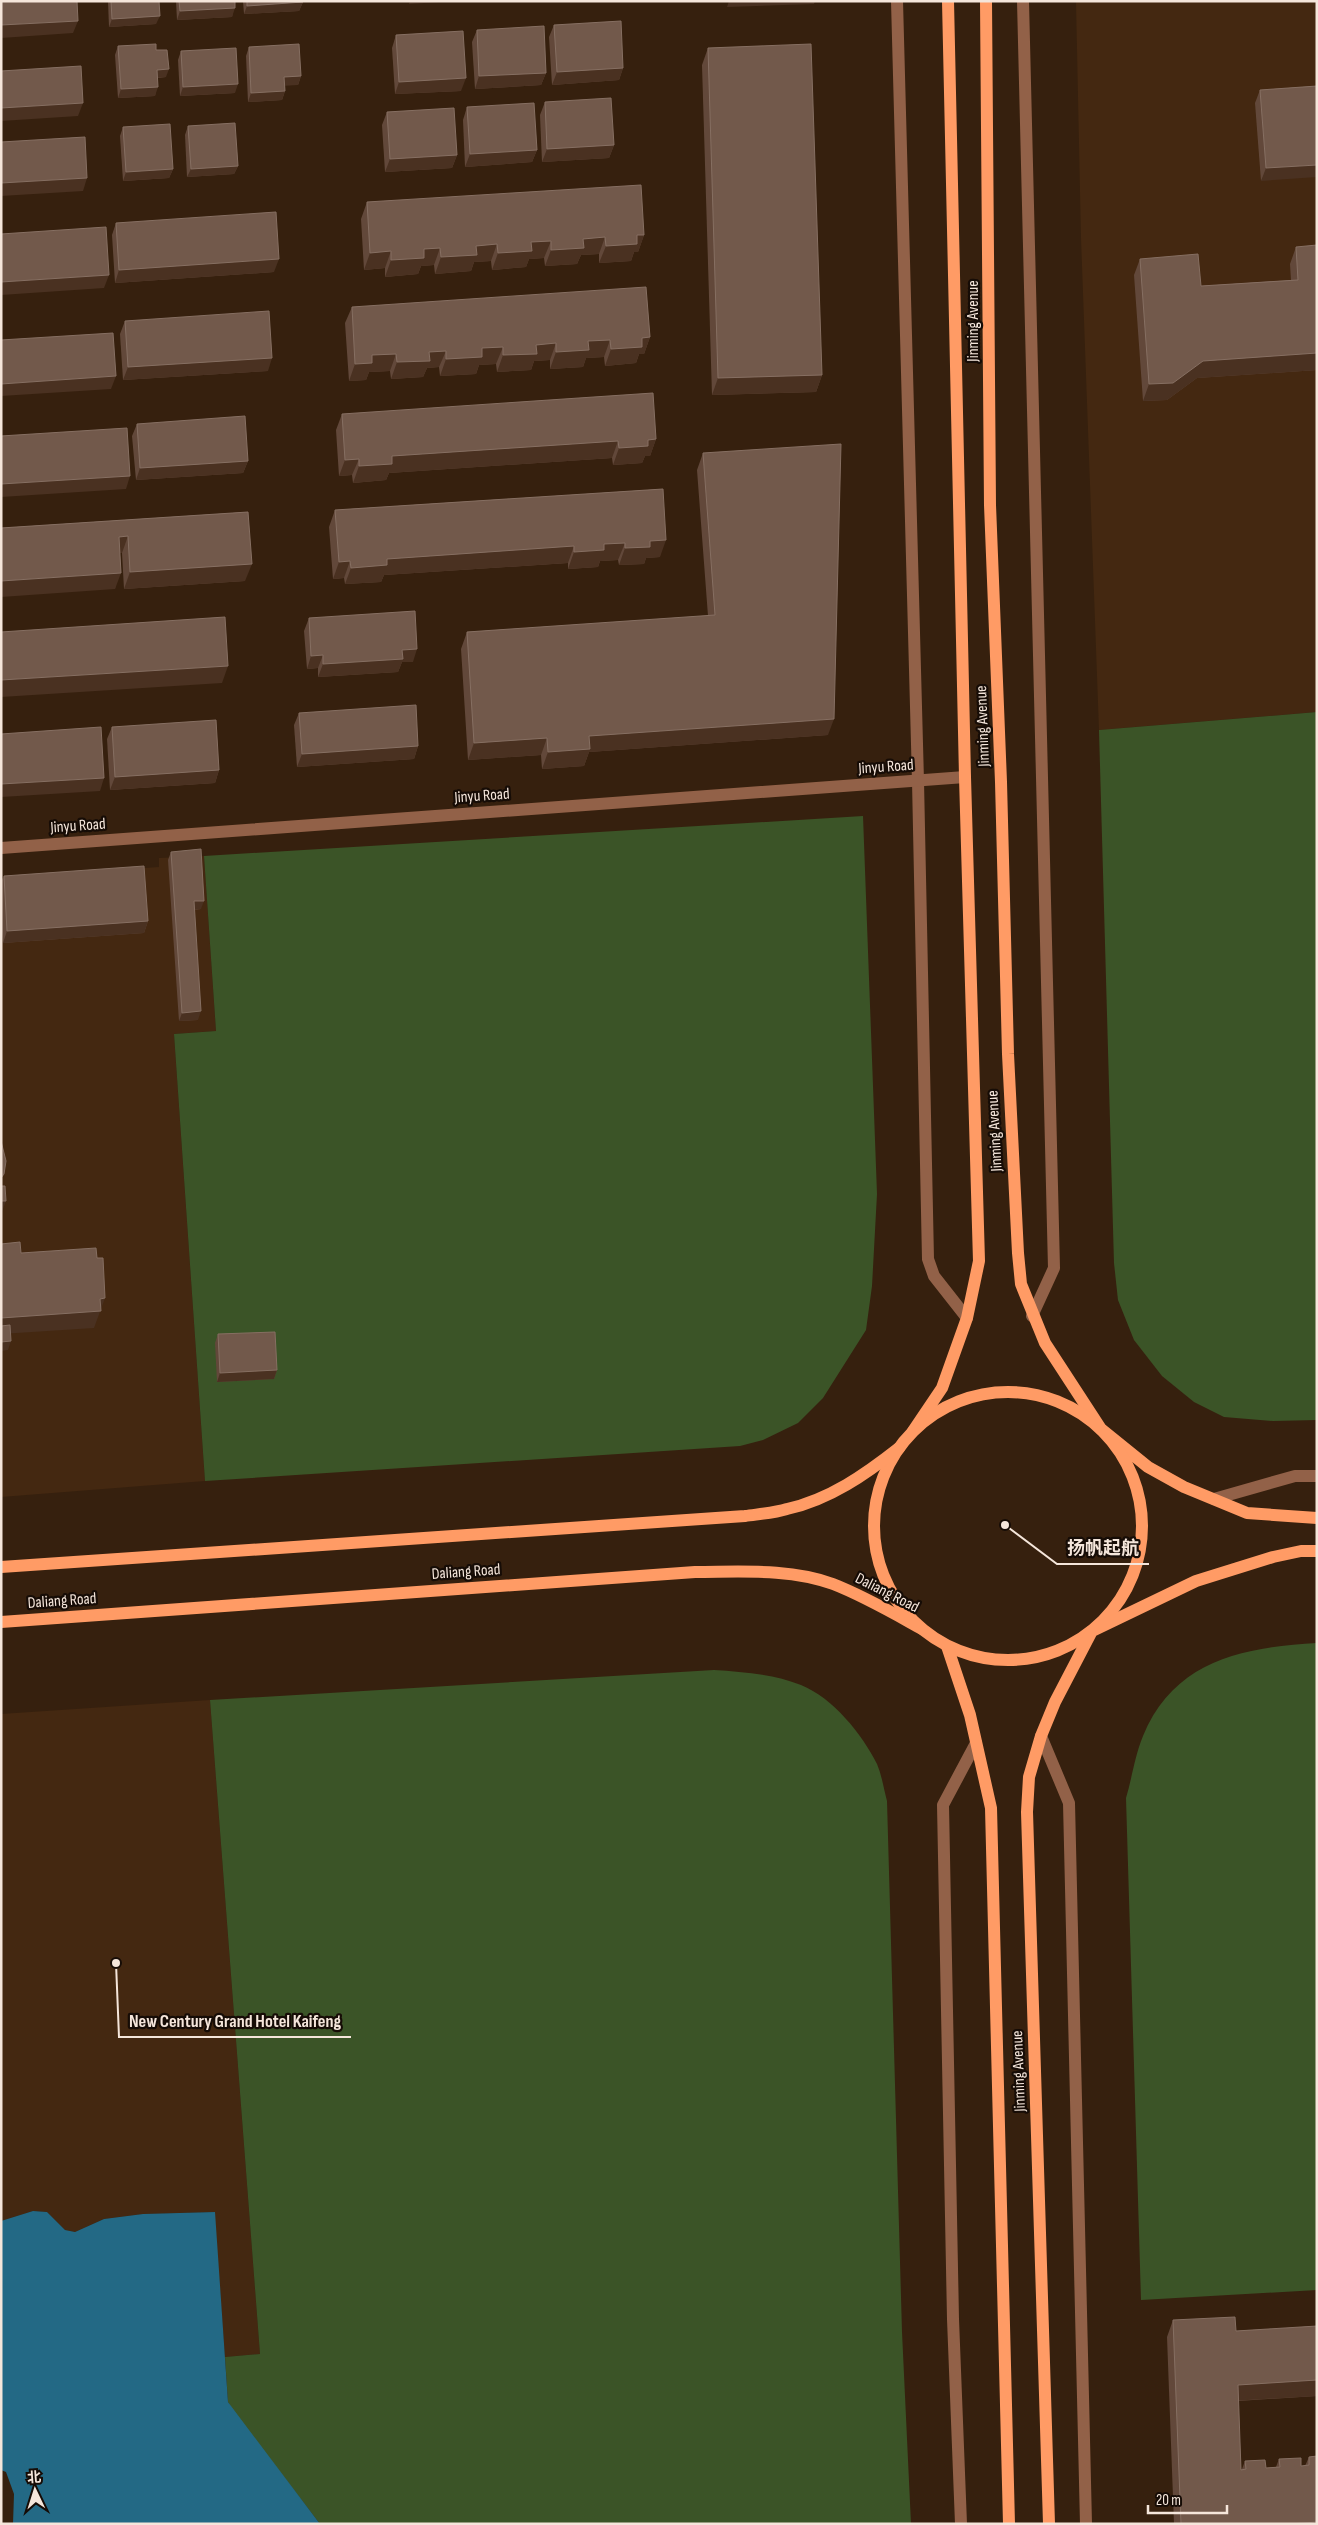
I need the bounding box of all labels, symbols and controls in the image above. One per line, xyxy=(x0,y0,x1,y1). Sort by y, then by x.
street label: Jinming Avenue xyxy=(964,280,983,363)
street label: Jinming Avenue xyxy=(972,685,994,768)
street label: Jinyu Road xyxy=(857,756,914,778)
street label: Jinyu Road xyxy=(453,785,510,807)
street label: Jinyu Road xyxy=(49,815,106,837)
street label: Jinming Avenue xyxy=(983,1090,1007,1173)
callout: 扬帆起航 xyxy=(1057,1531,1149,1564)
text: 扬帆起航 xyxy=(1067,1538,1139,1559)
street label: Daliang Road xyxy=(431,1560,501,1584)
street label: Daliang Road xyxy=(852,1569,922,1617)
street label: Daliang Road xyxy=(27,1589,97,1613)
callout: New Century Grand Hotel Kaifeng xyxy=(119,2004,351,2037)
text: New Century Grand Hotel Kaifeng xyxy=(129,2011,342,2032)
street label: Jinming Avenue xyxy=(1008,2030,1030,2113)
north arrow xyxy=(10,2465,60,2515)
text: 北 xyxy=(27,2469,42,2486)
scale bar xyxy=(1148,2482,1227,2514)
text: 20 m xyxy=(1156,2491,1181,2510)

